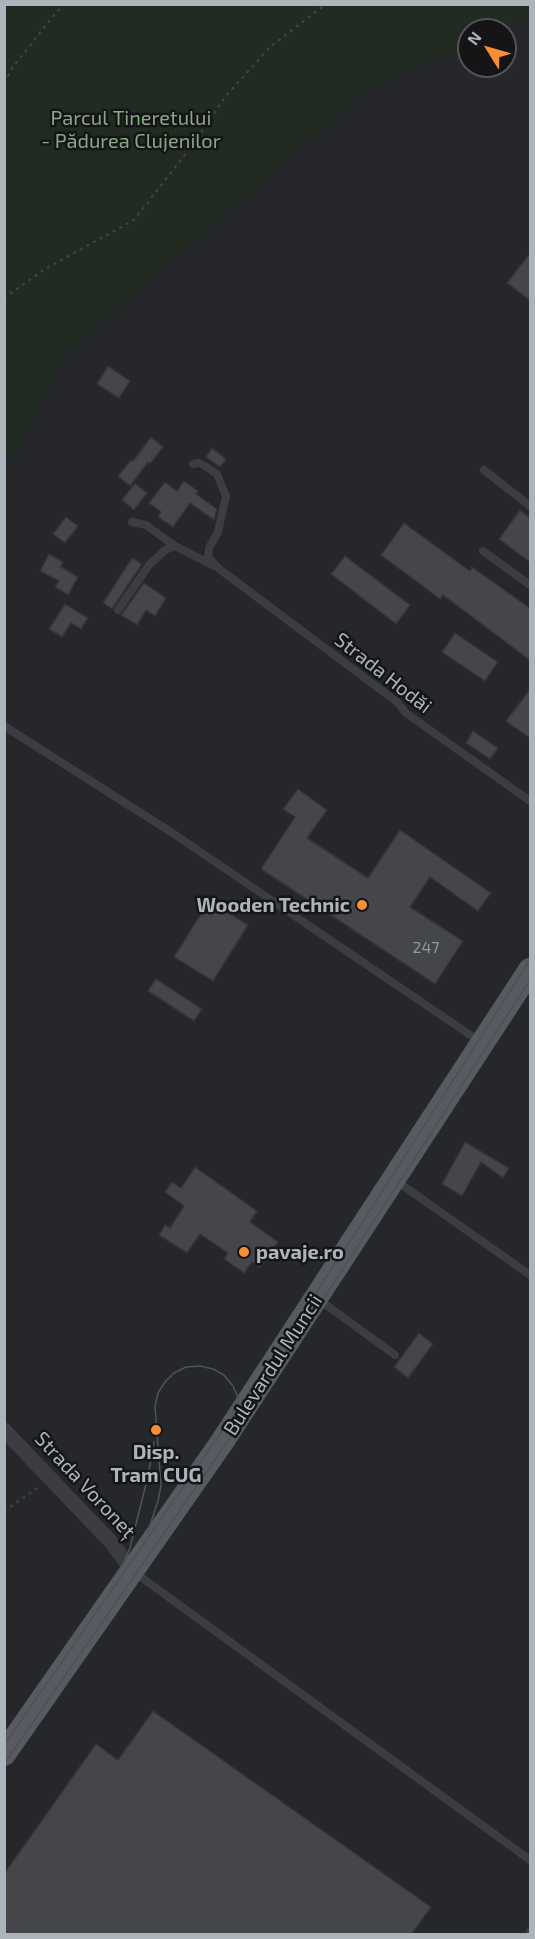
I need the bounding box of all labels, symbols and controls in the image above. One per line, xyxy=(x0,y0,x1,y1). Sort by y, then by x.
north arrow xyxy=(457,18,517,78)
text: N xyxy=(463,28,485,48)
park label: Parcul Tineretului - Pădurea Clujenilor xyxy=(41,106,221,153)
street label: Strada Hodăi xyxy=(330,628,436,718)
place label: Wooden Technic xyxy=(196,893,350,917)
marker: Wooden Technic xyxy=(355,898,369,912)
house number: 247 xyxy=(412,938,440,958)
place label: pavaje.ro xyxy=(256,1240,344,1264)
marker: pavaje.ro xyxy=(237,1245,251,1259)
street label: Bulevardul Muncii xyxy=(218,1290,328,1440)
marker: Disp. Tram CUG xyxy=(149,1423,163,1437)
street label: Strada Voroneț xyxy=(30,1427,140,1543)
place label: Disp. Tram CUG xyxy=(111,1440,201,1487)

